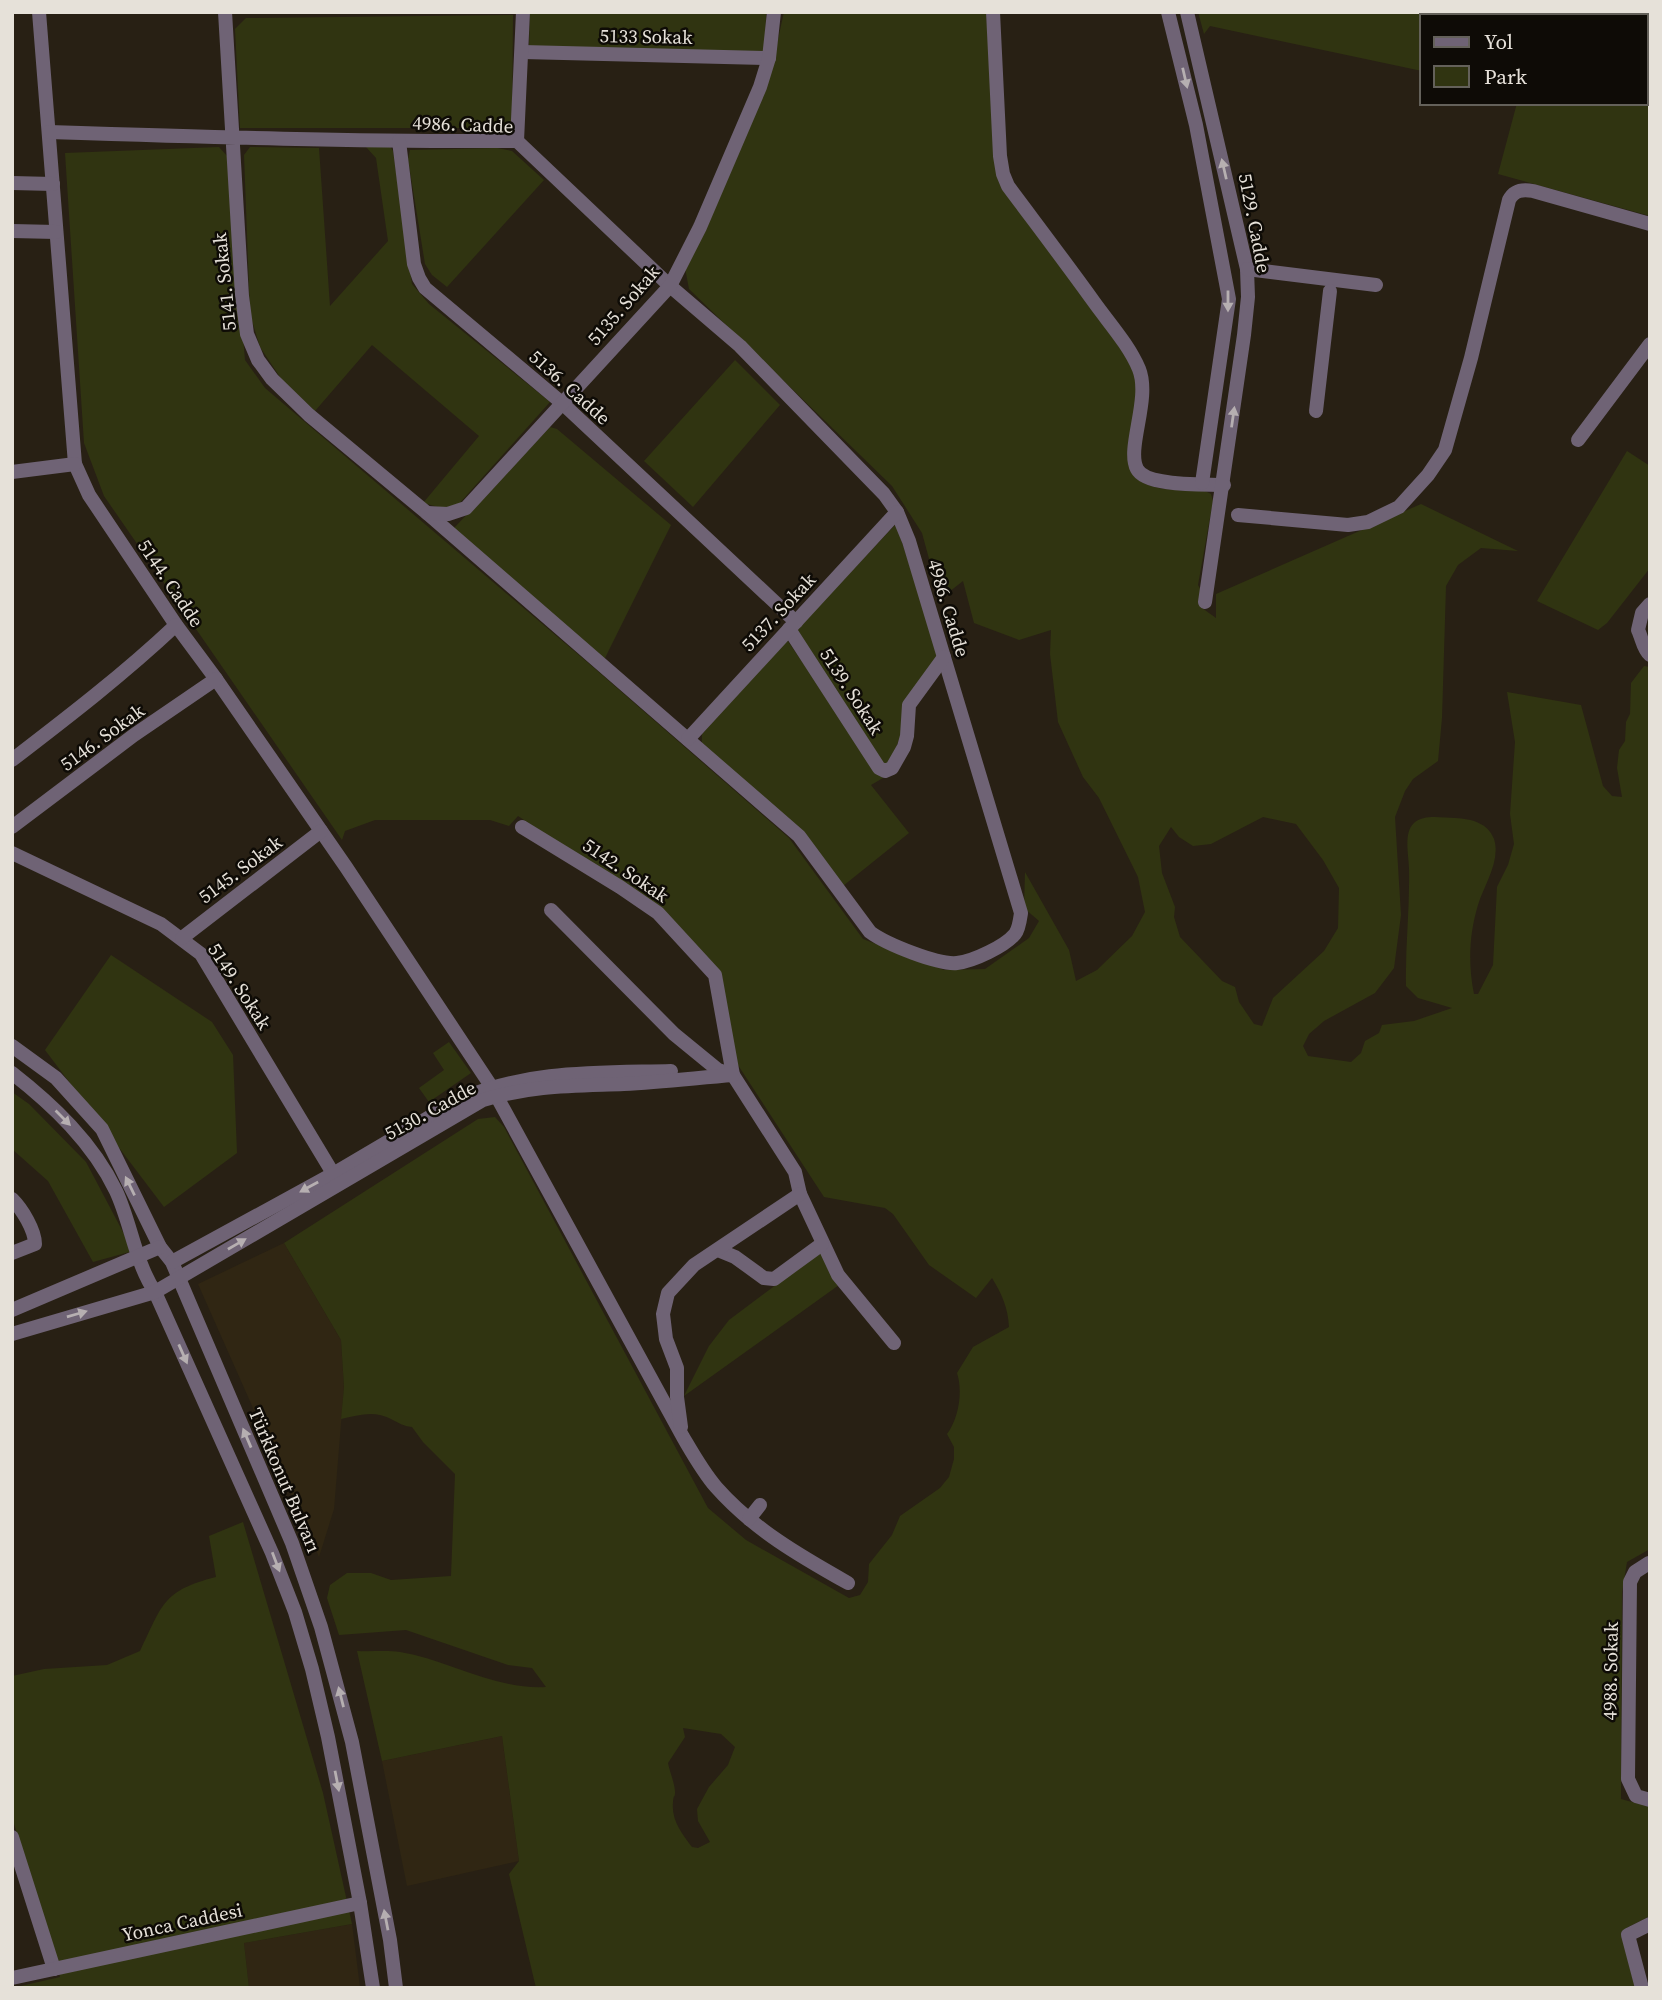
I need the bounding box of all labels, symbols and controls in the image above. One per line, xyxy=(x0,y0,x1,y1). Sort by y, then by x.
legend xyxy=(1420,14,1648,105)
street label: 5133 Sokak xyxy=(599,22,693,50)
text: Yol xyxy=(1484,27,1513,56)
text: Park xyxy=(1484,62,1528,91)
one-way arrow xyxy=(1180,67,1191,89)
street label: 4986. Cadde xyxy=(412,109,514,139)
one-way arrow xyxy=(1219,158,1230,180)
street label: 5129. Cadde xyxy=(1233,171,1277,275)
street label: 5141. Sokak xyxy=(206,231,242,332)
street label: 5135. Sokak xyxy=(581,259,666,351)
one-way arrow xyxy=(1222,290,1234,312)
street label: 5136. Cadde xyxy=(524,344,616,430)
one-way arrow xyxy=(1227,406,1238,428)
street label: 5144. Cadde xyxy=(132,534,210,632)
street label: 4986. Cadde xyxy=(922,556,976,660)
street label: 5137. Sokak xyxy=(735,567,822,657)
street label: 5139. Sokak xyxy=(814,643,890,740)
street label: 5146. Sokak xyxy=(54,697,150,776)
street label: 5145. Sokak xyxy=(193,829,288,909)
street label: 5142. Sokak xyxy=(578,832,675,909)
street label: 5149. Sokak xyxy=(202,938,278,1035)
street label: 5130. Cadde xyxy=(380,1074,480,1146)
one-way arrow xyxy=(55,1110,72,1127)
one-way arrow xyxy=(125,1176,136,1196)
one-way arrow xyxy=(299,1180,319,1192)
one-way arrow xyxy=(227,1238,247,1250)
one-way arrow xyxy=(67,1308,89,1319)
one-way arrow xyxy=(177,1344,189,1364)
street label: Türkkonut Bulvarı xyxy=(243,1404,327,1557)
one-way arrow xyxy=(241,1428,253,1448)
one-way arrow xyxy=(270,1552,281,1573)
street label: 4988. Sokak xyxy=(1596,1621,1624,1721)
one-way arrow xyxy=(335,1686,346,1708)
one-way arrow xyxy=(332,1770,343,1792)
street label: Yonca Caddesi xyxy=(119,1896,245,1947)
one-way arrow xyxy=(380,1909,391,1931)

